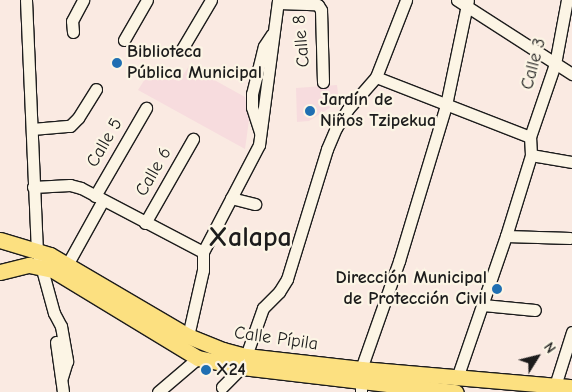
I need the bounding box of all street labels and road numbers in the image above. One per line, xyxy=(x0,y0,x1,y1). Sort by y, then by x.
street label: Calle 8 xyxy=(289,14,315,68)
street label: Calle 3 xyxy=(517,36,551,92)
street label: Calle 5 xyxy=(82,115,128,171)
street label: Calle 6 xyxy=(131,144,177,200)
street label: Calle Pípila xyxy=(233,322,319,356)

